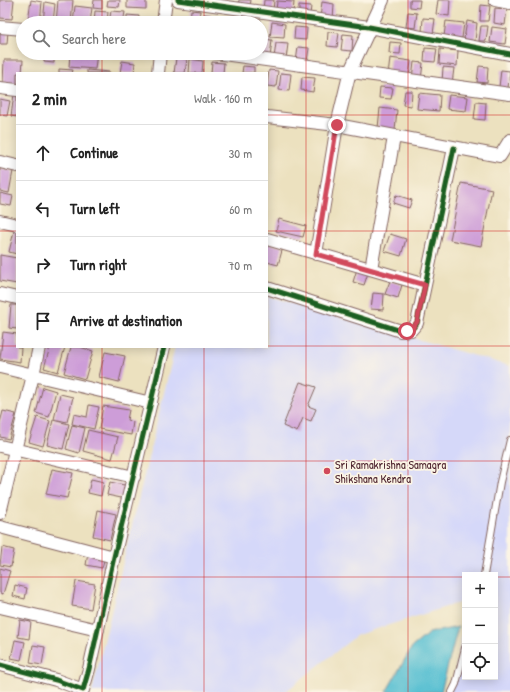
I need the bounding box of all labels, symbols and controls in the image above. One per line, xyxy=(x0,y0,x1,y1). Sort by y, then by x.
search box xyxy=(16,16,268,60)
icon: search xyxy=(30,27,52,49)
text: Search here xyxy=(62,28,126,49)
text: 2 min xyxy=(32,87,67,110)
text: Walk · 160 m xyxy=(194,89,252,107)
route end xyxy=(328,116,346,134)
icon: ahead xyxy=(32,142,54,164)
text: Continue xyxy=(70,142,118,163)
text: 30 m xyxy=(229,144,252,162)
icon: left xyxy=(32,198,54,220)
text: Turn left xyxy=(70,198,120,219)
text: 60 m xyxy=(229,200,252,218)
icon: right xyxy=(32,254,54,276)
text: Turn right xyxy=(70,254,126,275)
text: 70 m xyxy=(228,256,252,274)
icon: arrive xyxy=(32,310,54,332)
text: Arrive at destination xyxy=(70,310,182,331)
route start xyxy=(398,322,416,340)
place label: Sri Ramakrishna Samagra Shikshana Kendra xyxy=(335,456,446,487)
marker: Sri Ramakrishna Samagra Shikshana Kendra xyxy=(322,466,332,476)
map controls xyxy=(462,572,498,680)
button: + xyxy=(462,572,498,608)
button: − xyxy=(462,608,498,644)
button: locate xyxy=(462,644,498,680)

